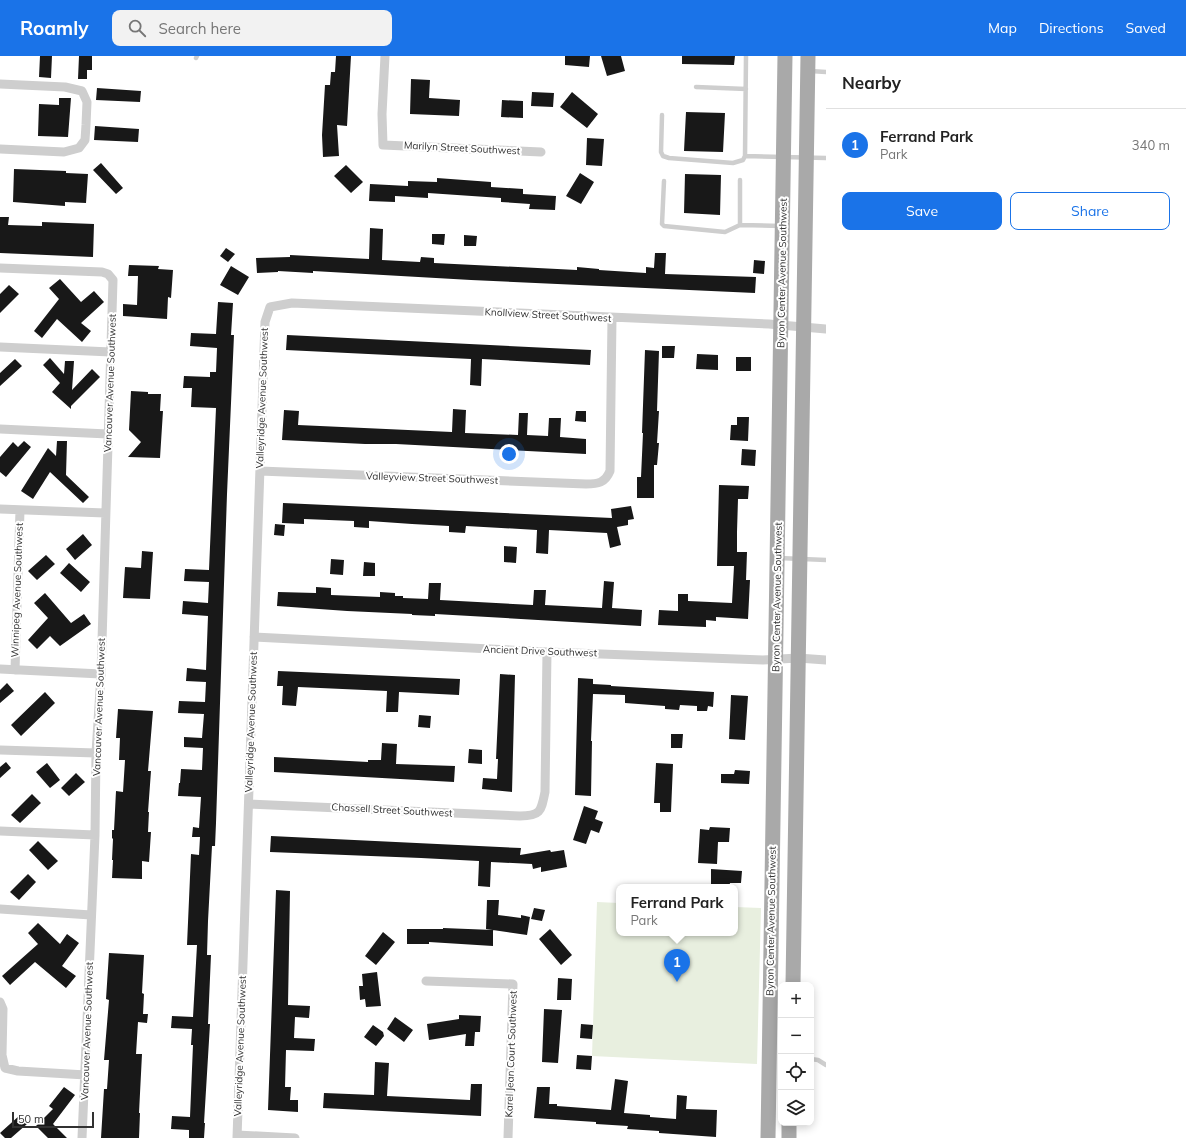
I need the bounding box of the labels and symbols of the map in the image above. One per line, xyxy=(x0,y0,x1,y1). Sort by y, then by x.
street label: Marilyn Street Southwest xyxy=(403,138,521,158)
street label: Byron Center Avenue Southwest xyxy=(774,198,790,348)
street label: Knollview Street Southwest xyxy=(484,305,612,325)
street label: Vancouver Avenue Southwest xyxy=(101,313,119,452)
street label: Valleyridge Avenue Southwest xyxy=(253,327,271,469)
your location xyxy=(499,444,519,464)
street label: Valleyview Street Southwest xyxy=(366,469,499,487)
street label: Winnipeg Avenue Southwest xyxy=(8,522,26,657)
street label: Byron Center Avenue Southwest xyxy=(769,522,785,672)
street label: Vancouver Avenue Southwest xyxy=(90,637,108,776)
street label: Ancient Drive Southwest xyxy=(483,643,598,660)
street label: Valleyridge Avenue Southwest xyxy=(242,651,260,793)
street label: Chassell Street Southwest xyxy=(331,800,453,820)
street label: Byron Center Avenue Southwest xyxy=(763,846,779,996)
pin: 1 xyxy=(664,949,690,982)
street label: Vancouver Avenue Southwest xyxy=(78,961,96,1100)
street label: Valleyridge Avenue Southwest xyxy=(231,975,249,1117)
street label: Karel Jean Court Southwest xyxy=(502,990,520,1118)
scale bar xyxy=(12,1110,94,1129)

